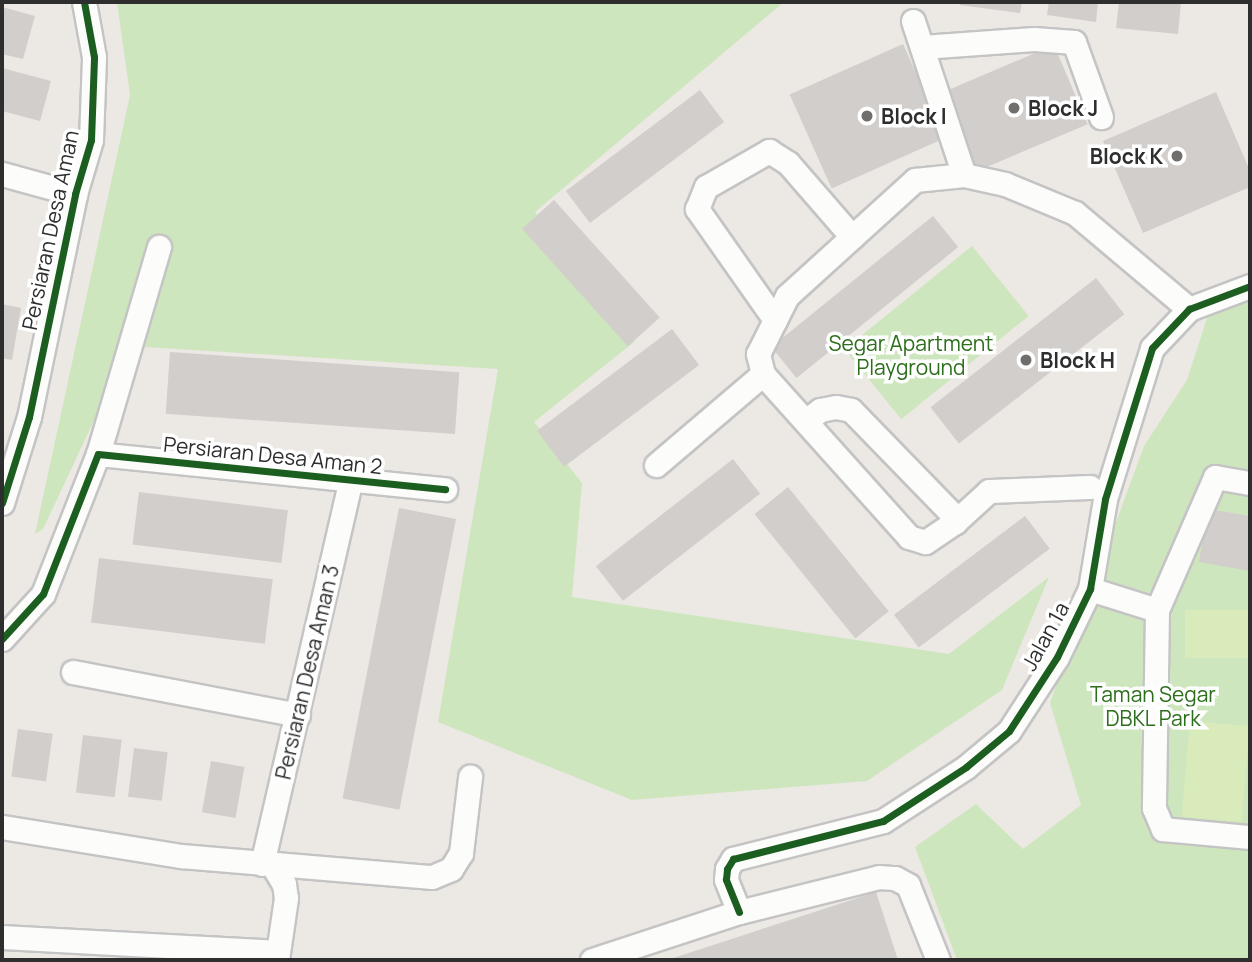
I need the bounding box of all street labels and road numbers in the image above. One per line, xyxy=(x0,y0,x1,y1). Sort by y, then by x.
street label: Persiaran Desa Aman xyxy=(17,128,83,332)
street label: Persiaran Desa Aman 2 xyxy=(162,431,384,479)
street label: Persiaran Desa Aman 3 xyxy=(270,562,344,782)
street label: Jalan 1a xyxy=(1016,597,1074,675)

